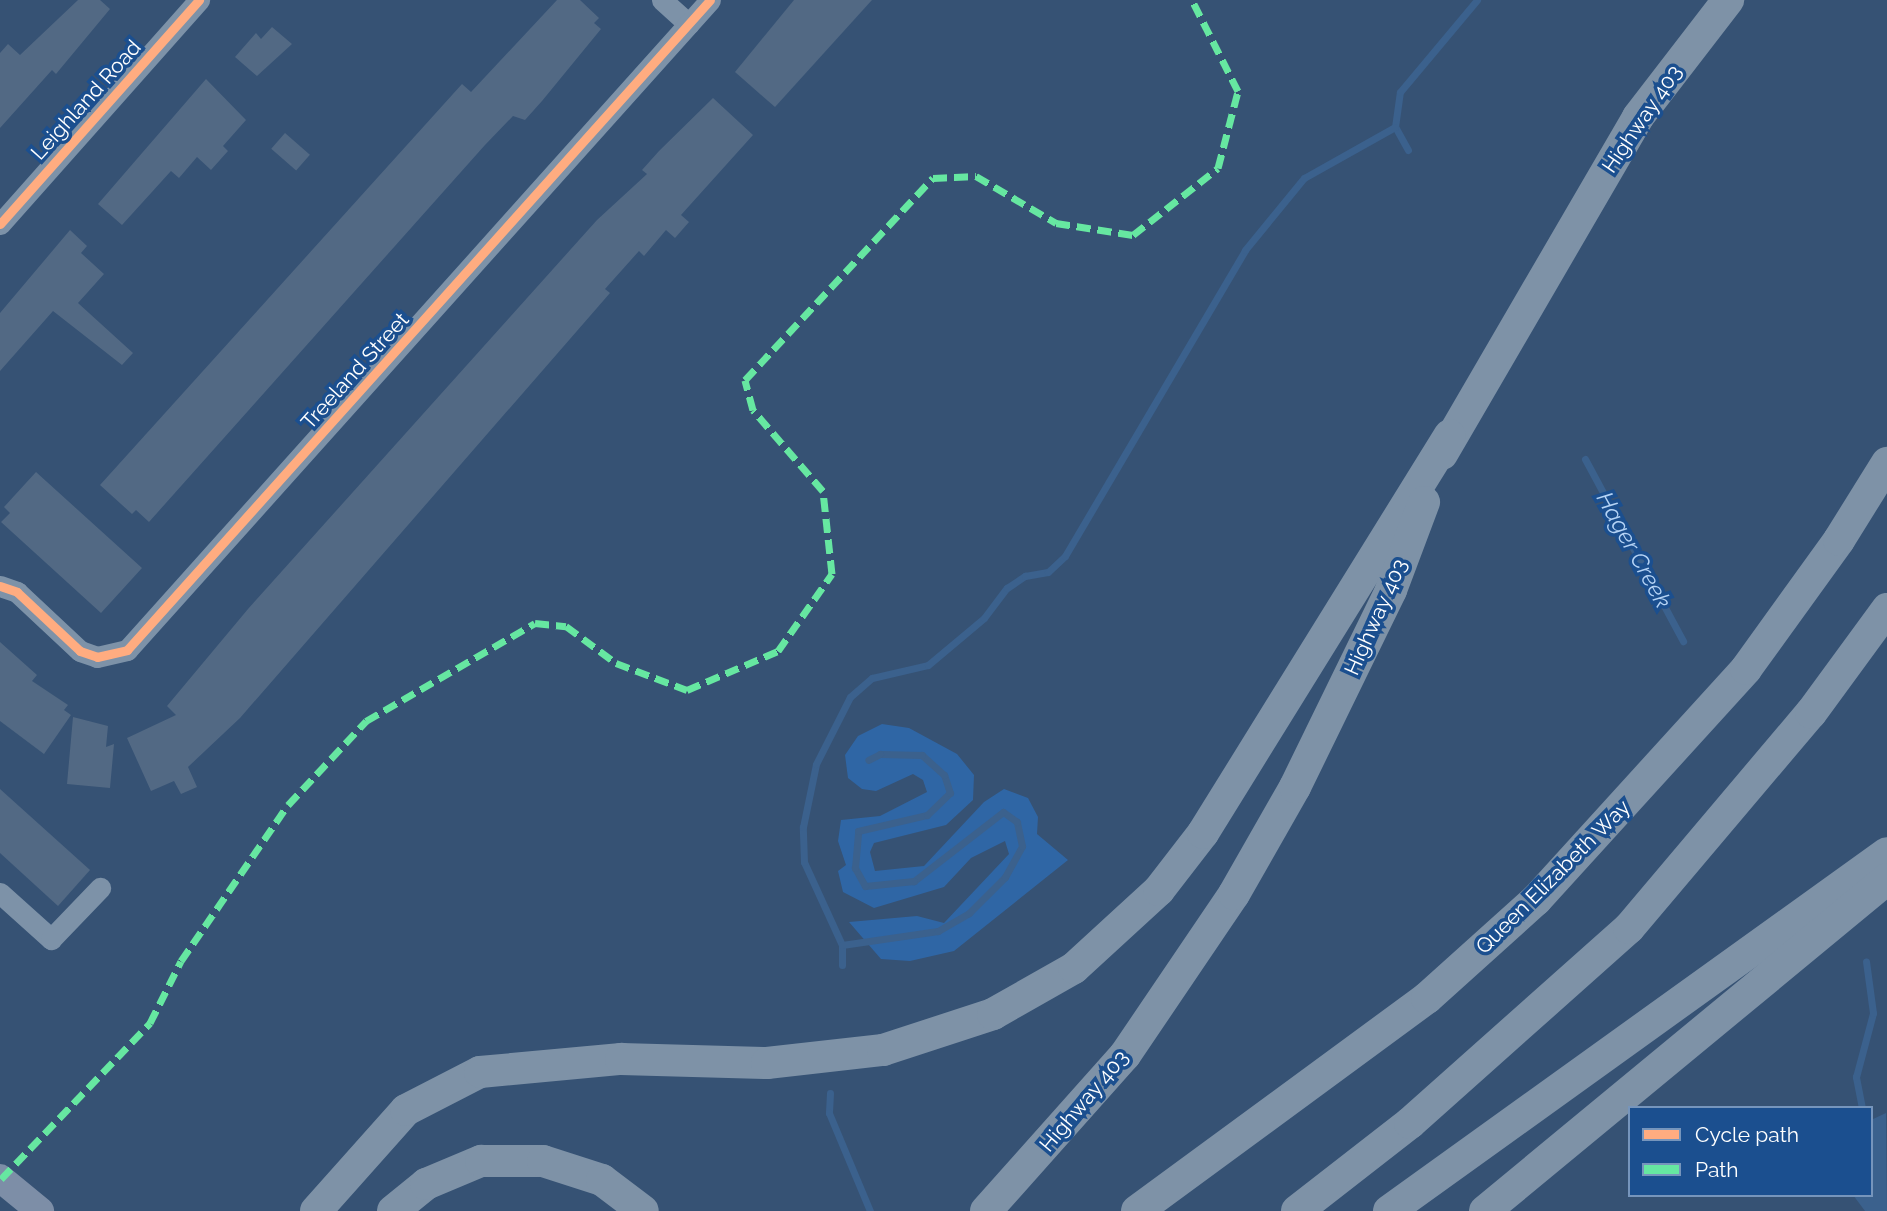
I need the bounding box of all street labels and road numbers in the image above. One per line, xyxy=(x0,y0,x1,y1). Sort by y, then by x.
street label: Leighland Road xyxy=(26,35,146,165)
street label: Highway 403 xyxy=(1597,60,1687,178)
street label: Treeland Street xyxy=(296,307,414,435)
street label: Highway 403 xyxy=(1339,555,1413,679)
street label: Queen Elizabeth Way xyxy=(1470,794,1636,960)
street label: Highway 403 xyxy=(1034,1045,1134,1157)

